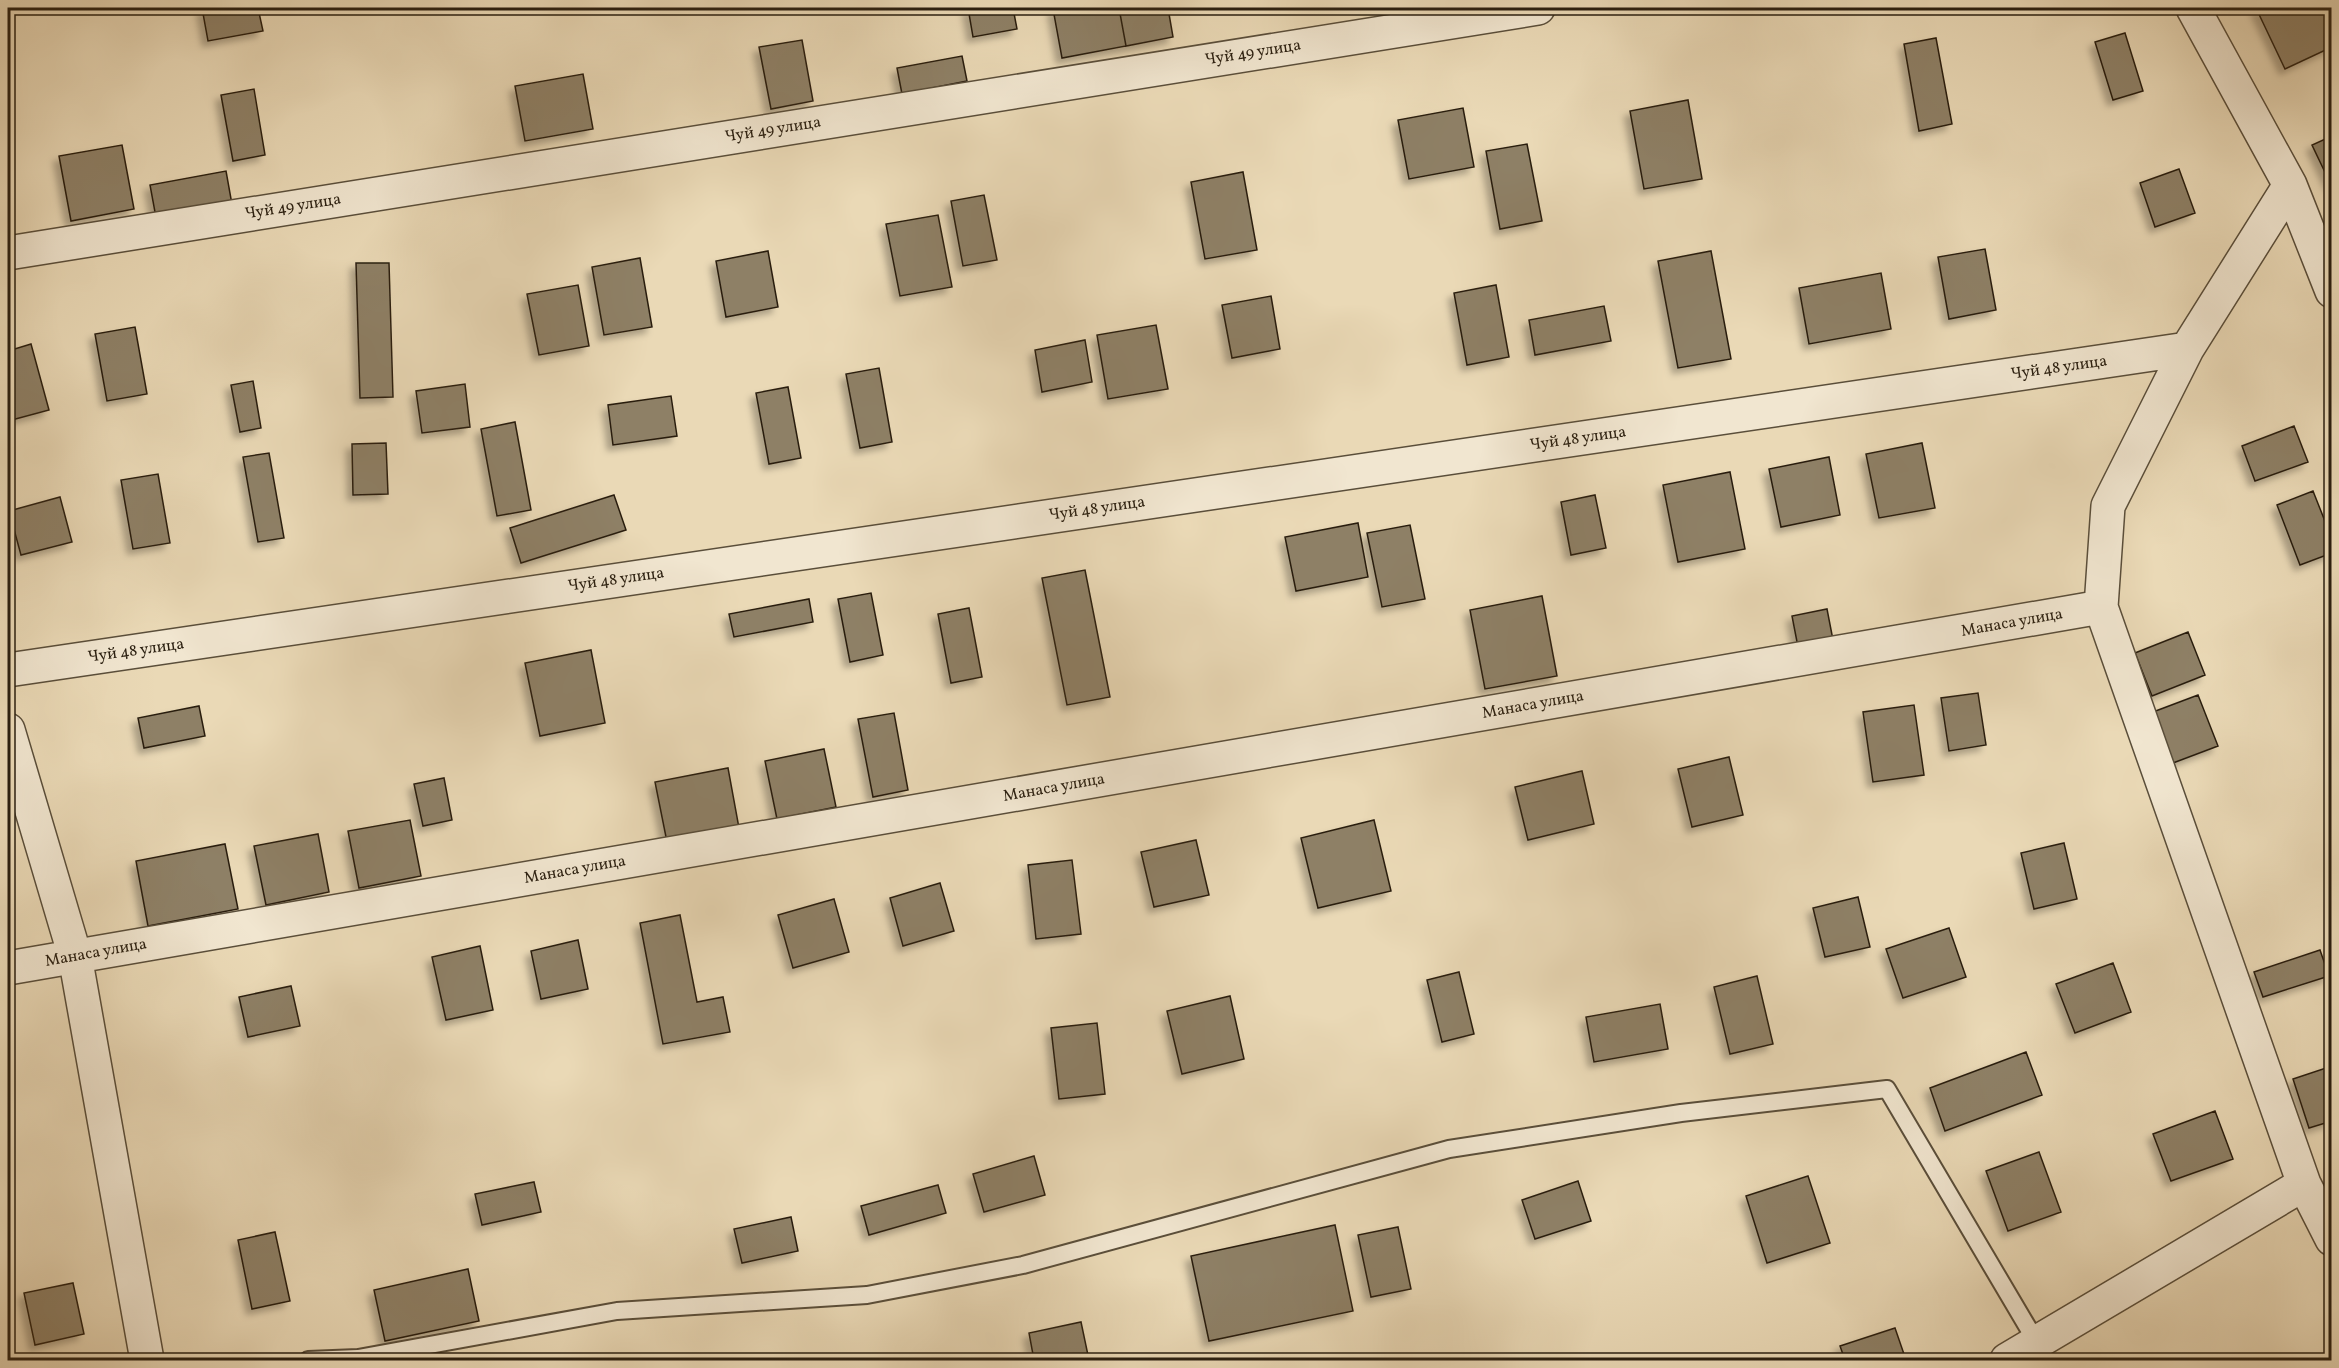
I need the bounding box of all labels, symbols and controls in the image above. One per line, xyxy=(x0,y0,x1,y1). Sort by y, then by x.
street label: Чуй 49 улица xyxy=(1203,35,1303,71)
street label: Чуй 49 улица xyxy=(723,112,823,148)
street label: Чуй 49 улица xyxy=(243,189,343,225)
street label: Чуй 48 улица xyxy=(2009,350,2109,386)
street label: Чуй 48 улица xyxy=(1528,421,1628,457)
street label: Чуй 48 улица xyxy=(1047,491,1147,527)
street label: Чуй 48 улица xyxy=(566,562,666,598)
street label: Манаса улица xyxy=(1959,603,2065,643)
street label: Чуй 48 улица xyxy=(86,633,186,669)
street label: Манаса улица xyxy=(1480,685,1586,725)
street label: Манаса улица xyxy=(1001,768,1107,808)
street label: Манаса улица xyxy=(522,850,628,890)
street label: Манаса улица xyxy=(43,933,149,973)

